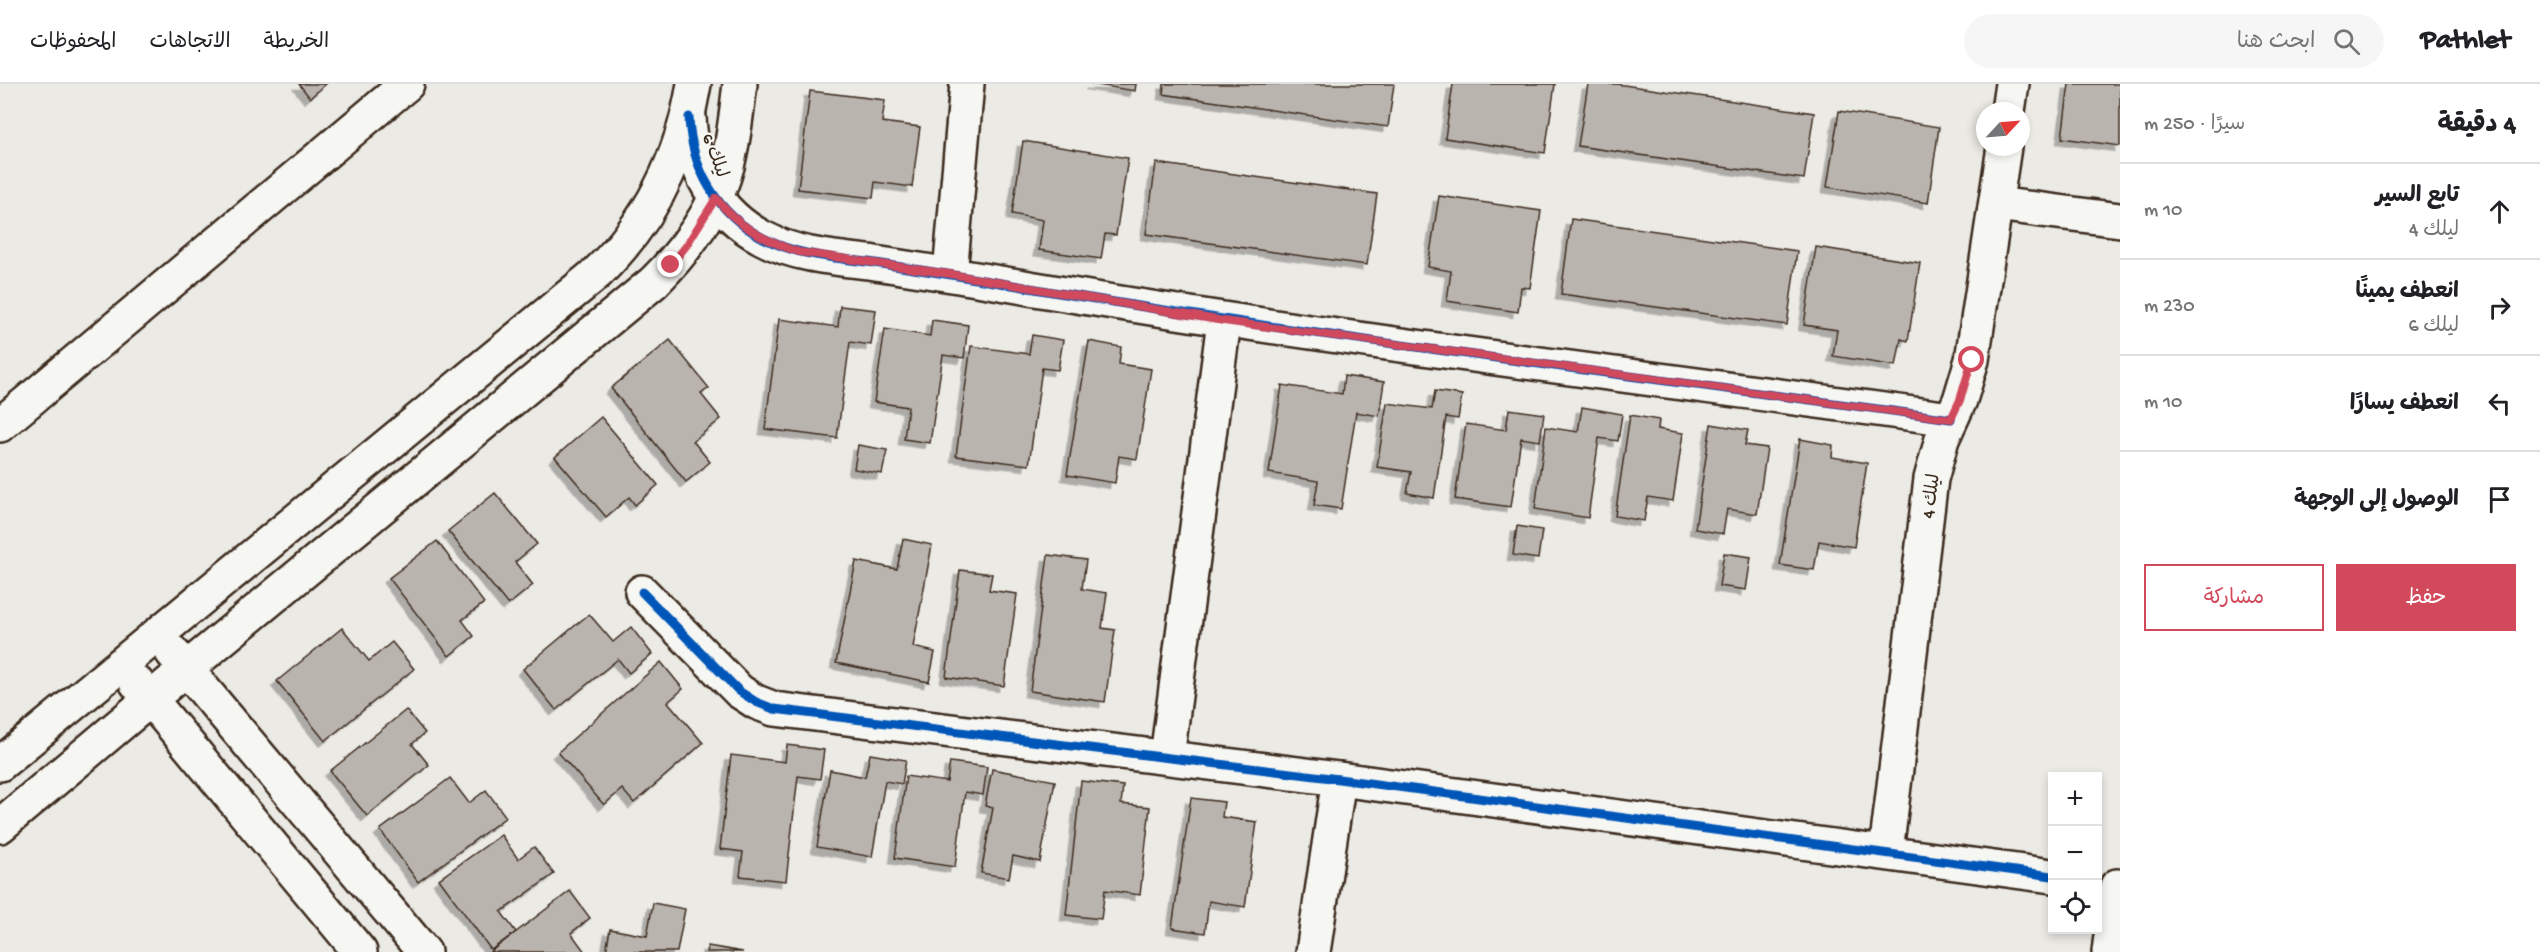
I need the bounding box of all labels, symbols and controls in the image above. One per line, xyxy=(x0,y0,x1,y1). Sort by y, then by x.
search box xyxy=(1964,14,2384,68)
icon: search xyxy=(2330,25,2363,58)
text: Pathlet xyxy=(2420,25,2510,58)
text: ابحث هنا xyxy=(2237,30,2315,56)
text: المحفوظات xyxy=(30,31,116,56)
text: الاتجاهات xyxy=(149,31,231,56)
text: الخريطة xyxy=(264,31,329,56)
north arrow xyxy=(1976,102,2030,156)
text: 4 دقيقة xyxy=(2438,111,2516,142)
text: سيرًا · 250 m xyxy=(2144,114,2245,137)
street label: ليلك 6 xyxy=(696,131,731,181)
text: تابع السير xyxy=(2375,184,2459,210)
icon: ahead xyxy=(2483,195,2516,228)
text: 10 m xyxy=(2144,200,2182,223)
text: ليلك 4 xyxy=(2409,220,2459,243)
route end xyxy=(657,251,683,277)
text: انعطف يمينًا xyxy=(2356,280,2459,306)
icon: right xyxy=(2483,291,2516,324)
text: 230 m xyxy=(2144,296,2195,319)
text: ليلك 6 xyxy=(2408,316,2459,339)
route start xyxy=(1958,346,1984,372)
icon: left xyxy=(2483,387,2516,420)
text: 10 m xyxy=(2144,392,2182,415)
text: انعطف يسارًا xyxy=(2350,392,2459,418)
street label: ليلك 4 xyxy=(1919,473,1946,520)
icon: arrive xyxy=(2483,483,2516,516)
text: الوصول إلى الوجهة xyxy=(2294,488,2459,514)
button: مشاركة xyxy=(2144,564,2324,631)
button: حفظ xyxy=(2336,564,2516,631)
map controls xyxy=(2048,772,2102,934)
button: + xyxy=(2048,772,2102,826)
button: − xyxy=(2048,826,2102,880)
button: locate xyxy=(2048,880,2102,934)

